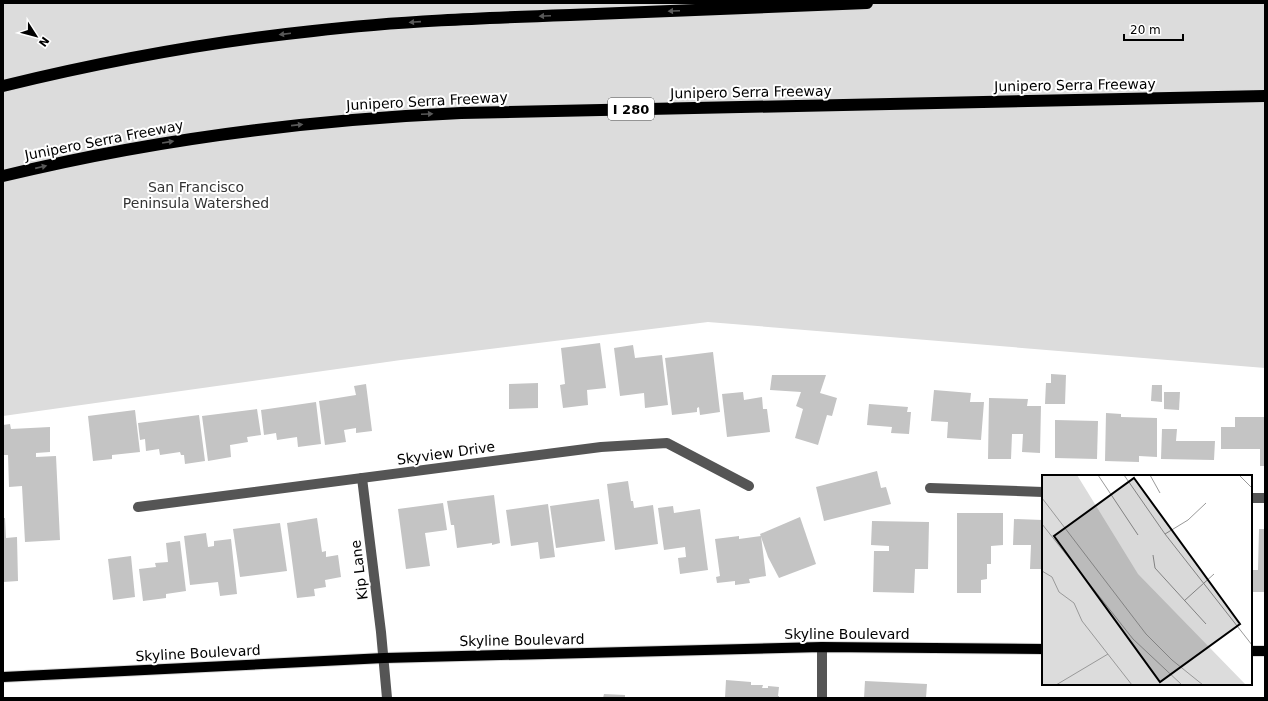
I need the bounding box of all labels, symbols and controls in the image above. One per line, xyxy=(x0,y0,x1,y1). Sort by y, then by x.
one-way arrow xyxy=(668,7,680,14)
one-way arrow xyxy=(539,12,551,19)
north arrow xyxy=(16,16,56,56)
scale bar xyxy=(1124,16,1183,42)
one-way arrow xyxy=(409,18,421,25)
text: 20 m xyxy=(1130,23,1161,37)
one-way arrow xyxy=(279,31,291,37)
text: N xyxy=(36,34,52,49)
street label: Junipero Serra Freeway xyxy=(993,76,1156,94)
street label: Junipero Serra Freeway xyxy=(669,83,832,101)
street label: Junipero Serra Freeway xyxy=(345,89,508,113)
road number: I 280 xyxy=(608,98,654,120)
one-way arrow xyxy=(421,111,433,118)
street label: Junipero Serra Freeway xyxy=(22,117,185,163)
one-way arrow xyxy=(291,121,303,128)
one-way arrow xyxy=(162,139,175,145)
one-way arrow xyxy=(35,164,47,170)
park label: San Francisco Peninsula Watershed xyxy=(123,179,269,211)
street label: Skyview Drive xyxy=(396,438,496,468)
inset map xyxy=(1042,475,1252,685)
street label: Kip Lane xyxy=(347,539,371,601)
street label: Skyline Boulevard xyxy=(784,626,910,642)
street label: Skyline Boulevard xyxy=(459,631,585,649)
street label: Skyline Boulevard xyxy=(135,642,261,664)

